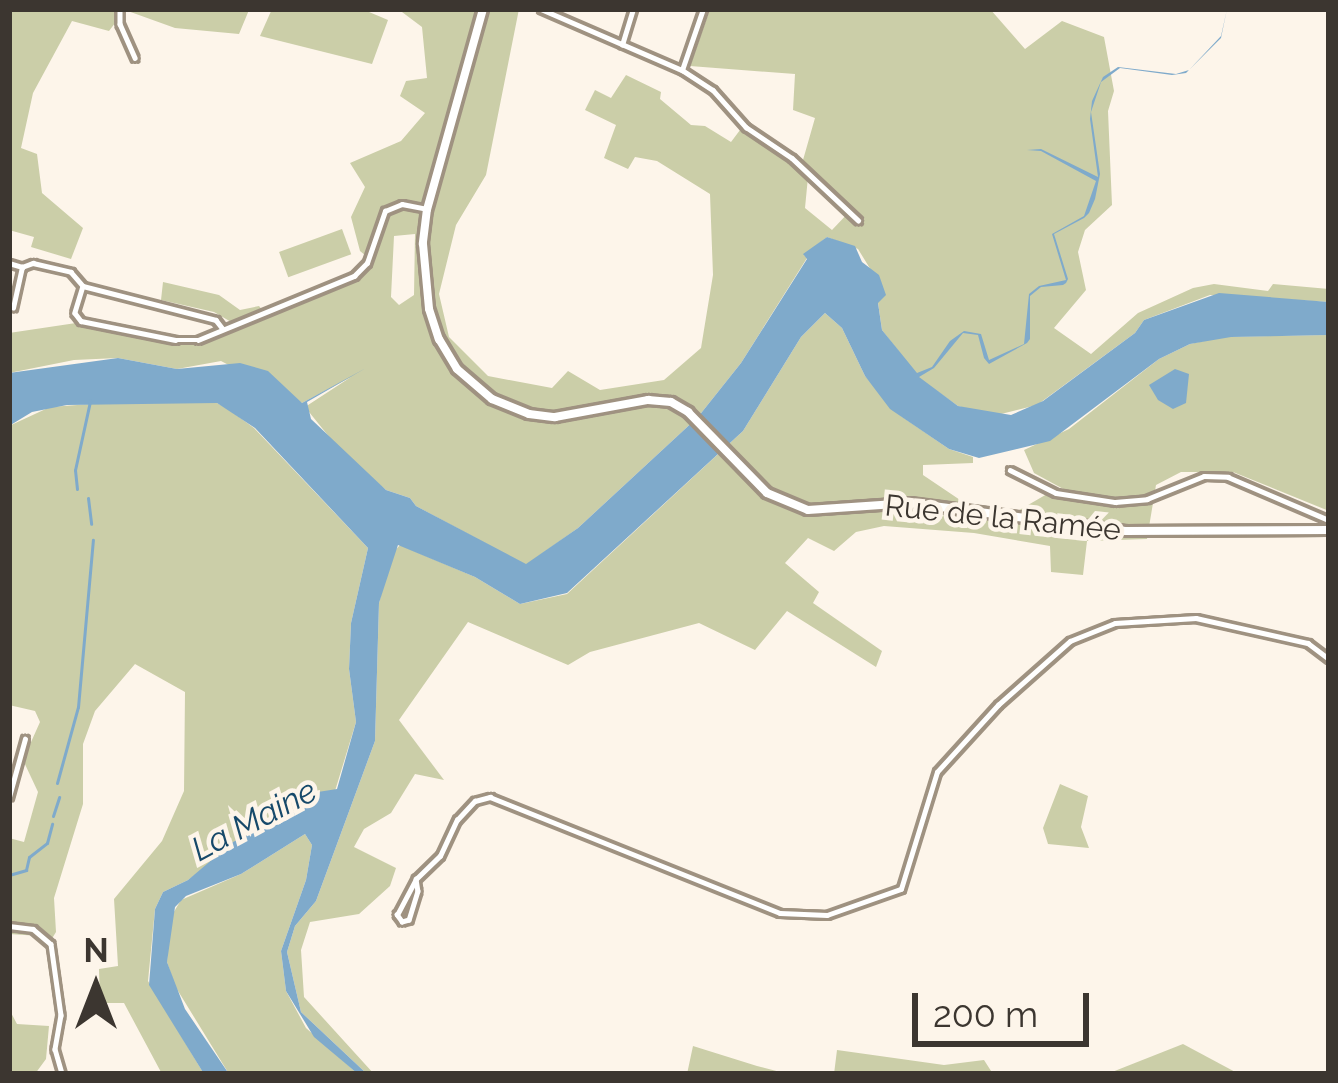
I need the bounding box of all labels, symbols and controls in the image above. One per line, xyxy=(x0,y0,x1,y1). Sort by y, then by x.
street label: Rue de la Ramée xyxy=(883,488,1123,548)
water label: La Maine xyxy=(185,771,323,869)
north arrow xyxy=(36,927,156,1047)
text: N xyxy=(83,931,109,970)
scale bar xyxy=(918,969,1095,1043)
text: 200 m xyxy=(933,993,1038,1035)

